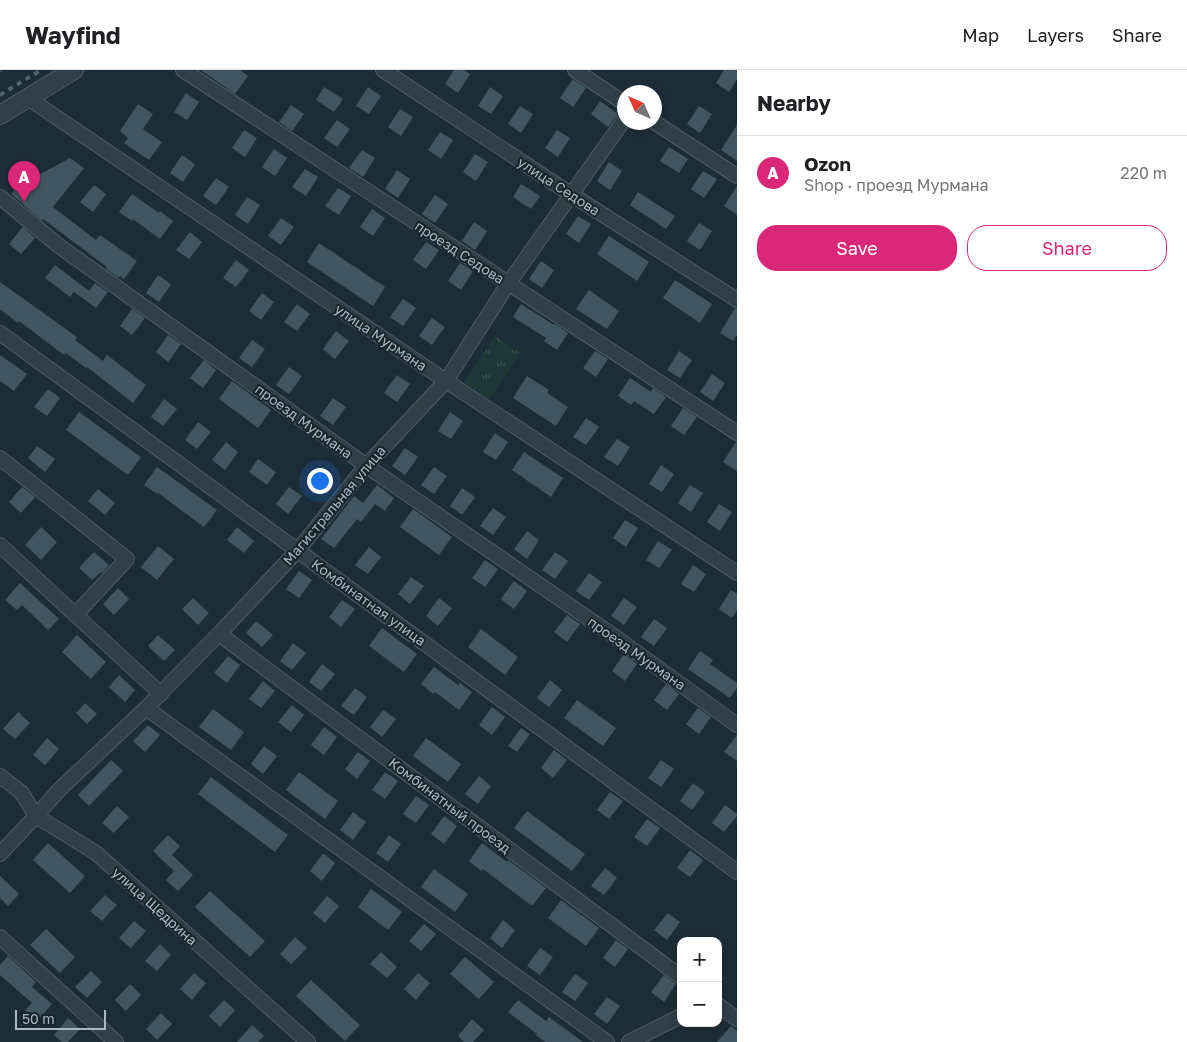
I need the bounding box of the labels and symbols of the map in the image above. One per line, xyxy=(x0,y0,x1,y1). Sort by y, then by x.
north arrow xyxy=(617,85,662,130)
street label: улица Седова xyxy=(515,153,603,219)
pin: A xyxy=(8,161,40,202)
street label: проезд Седова xyxy=(412,217,508,287)
street label: улица Мурмана xyxy=(332,300,430,374)
street label: проезд Мурмана xyxy=(252,380,356,462)
street label: Магистральная улица xyxy=(279,442,389,568)
your location xyxy=(307,468,333,494)
street label: Комбинатная улица xyxy=(309,555,429,649)
street label: проезд Мурмана xyxy=(585,613,689,693)
street label: Комбинатный проезд xyxy=(386,754,515,857)
street label: улица Щедрина xyxy=(109,863,201,949)
scale bar xyxy=(15,1007,106,1030)

